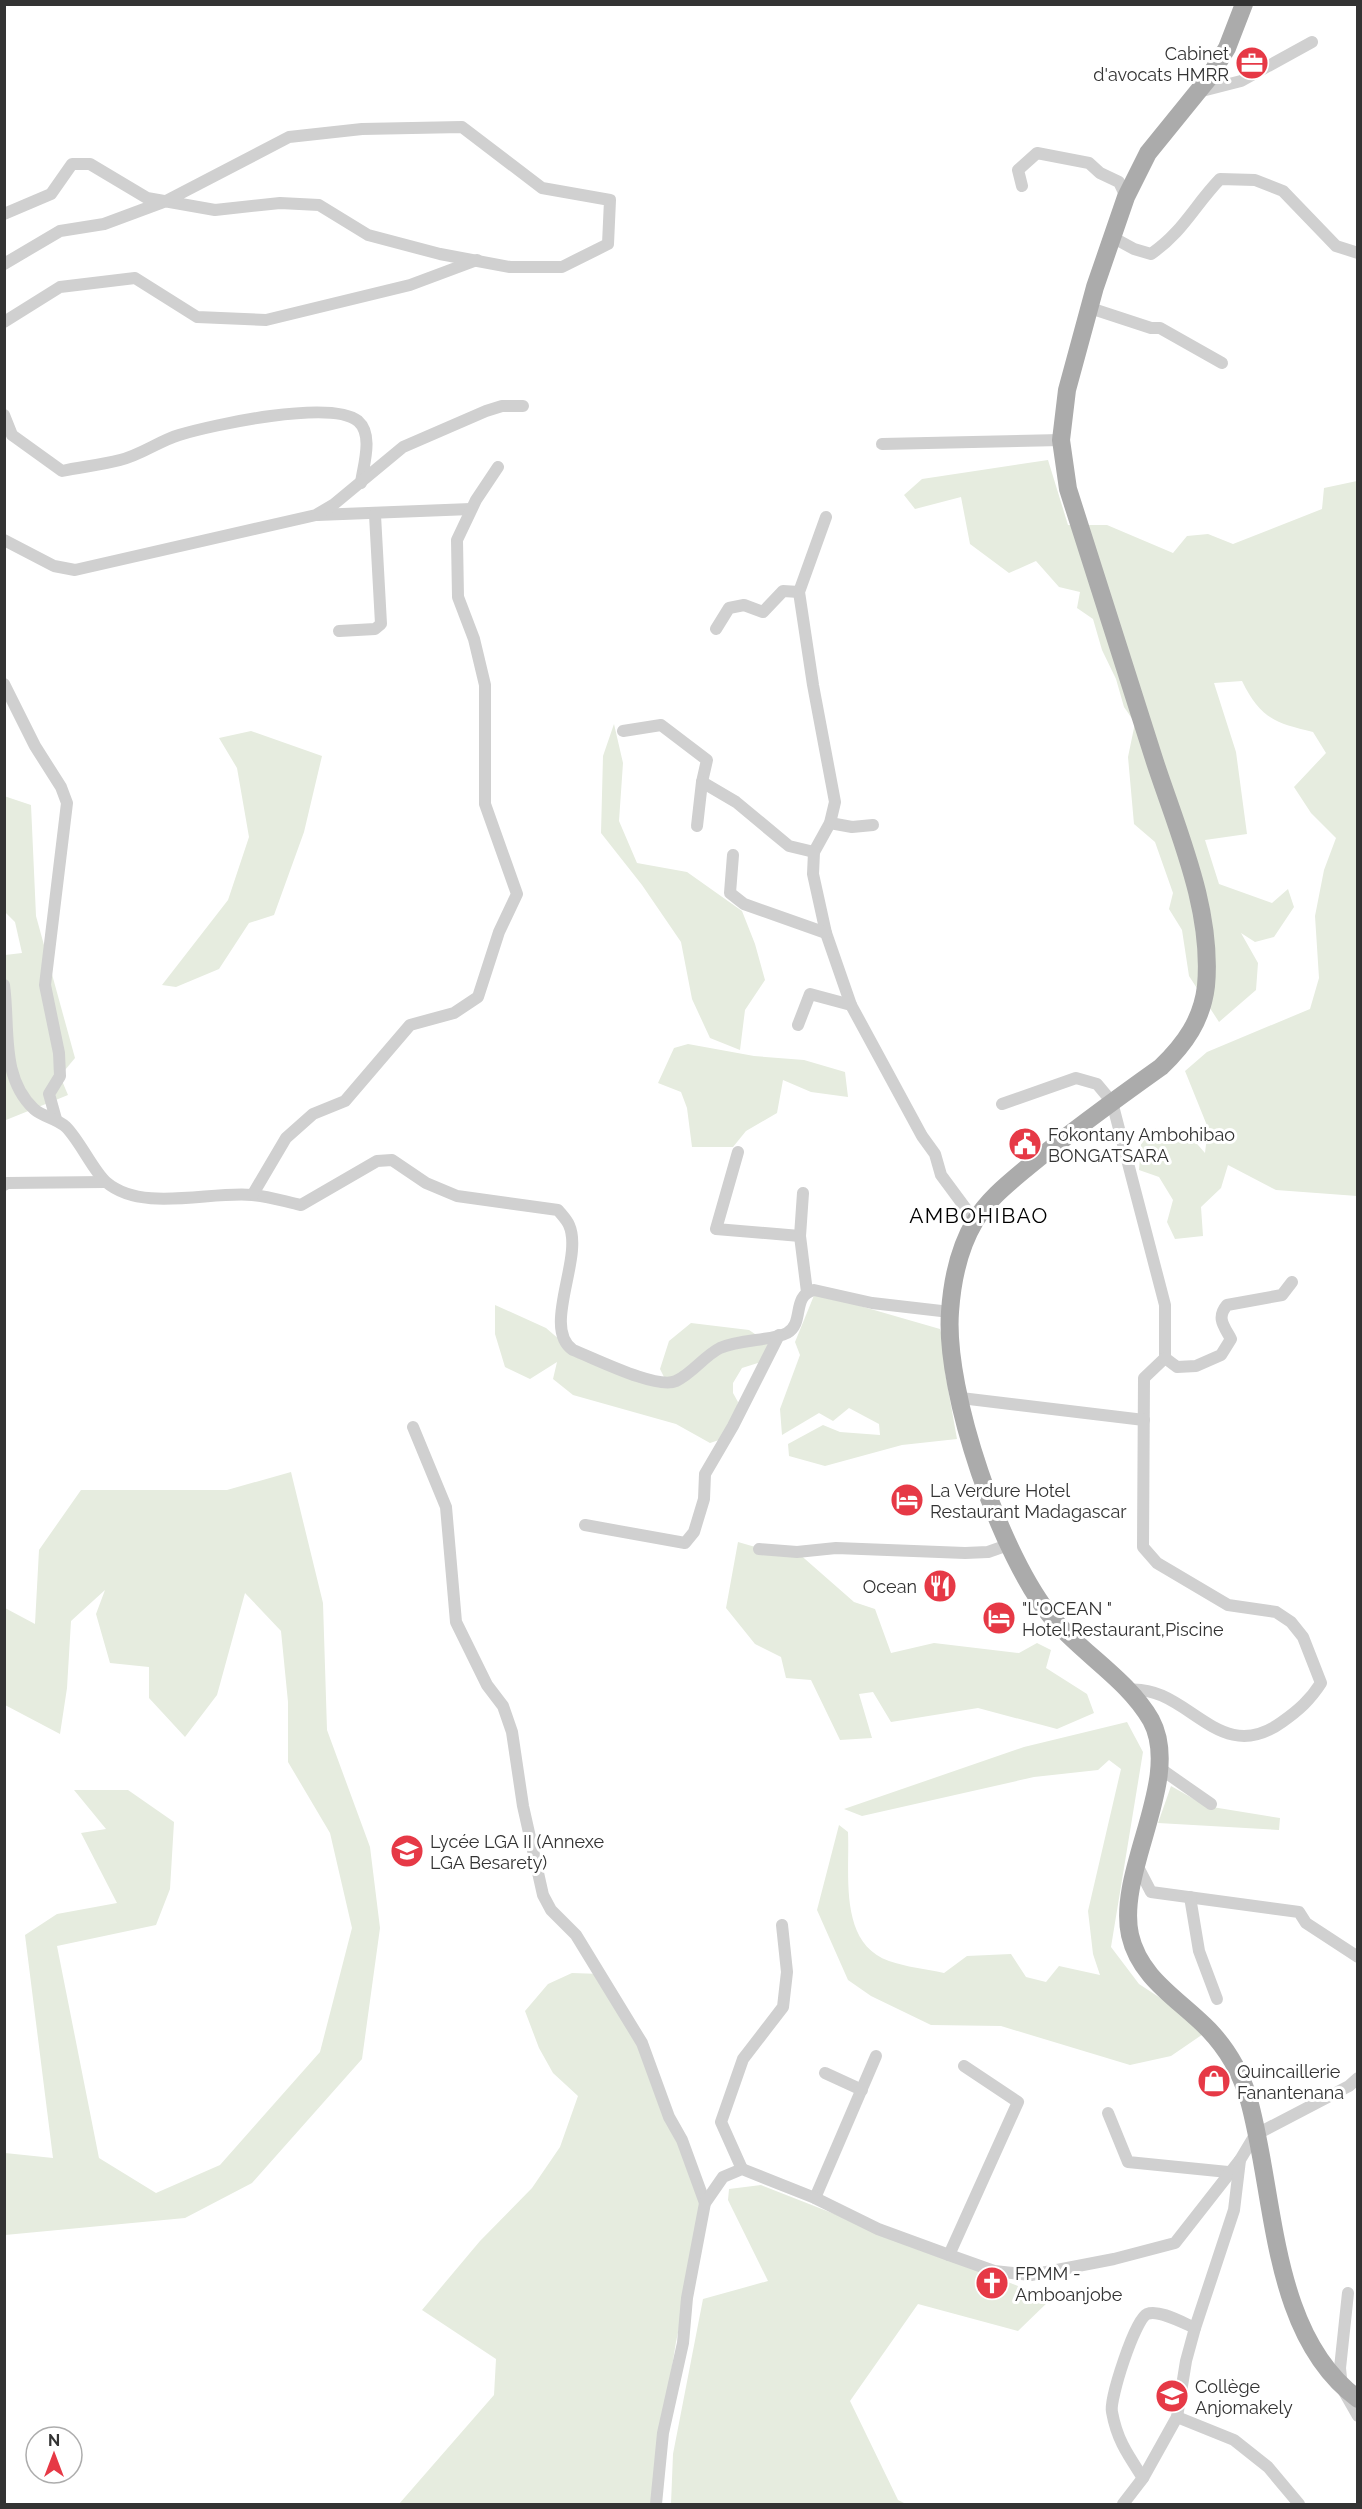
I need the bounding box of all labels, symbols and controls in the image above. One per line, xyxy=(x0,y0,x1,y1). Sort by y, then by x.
place label: Cabinet d'avocats HMRR xyxy=(1093,43,1229,85)
office icon: Cabinet d'avocats HMRR xyxy=(1234,45,1270,81)
place label: Fokontany Ambohibao BONGATSARA xyxy=(1048,1124,1235,1166)
public building icon: Fokontany Ambohibao BONGATSARA xyxy=(1007,1126,1043,1162)
district label: AMBOHIBAO xyxy=(909,1203,1049,1228)
place label: La Verdure Hotel Restaurant Madagascar xyxy=(930,1480,1127,1522)
hotel icon: La Verdure Hotel Restaurant Madagascar xyxy=(889,1482,925,1518)
restaurant icon: Ocean xyxy=(922,1568,958,1604)
place label: Ocean xyxy=(863,1576,917,1597)
place label: "L'OCEAN " Hotel,Restaurant,Piscine xyxy=(1022,1598,1224,1640)
hotel icon: "L'OCEAN " Hotel,Restaurant,Piscine xyxy=(981,1600,1017,1636)
place label: Lycée LGA II (Annexe LGA Besarety) xyxy=(430,1831,604,1873)
school or university icon: Lycée LGA II (Annexe LGA Besarety) xyxy=(389,1833,425,1869)
place label: Quincaillerie Fanantenana xyxy=(1237,2061,1344,2103)
shop icon: Quincaillerie Fanantenana xyxy=(1196,2063,1232,2099)
place label: FPMM - Amboanjobe xyxy=(1015,2263,1123,2305)
church icon: FPMM - Amboanjobe xyxy=(974,2265,1010,2301)
place label: Collège Anjomakely xyxy=(1195,2376,1293,2418)
school or university icon: Collège Anjomakely xyxy=(1154,2378,1190,2414)
north arrow xyxy=(24,2425,84,2485)
text: N xyxy=(48,2431,60,2450)

